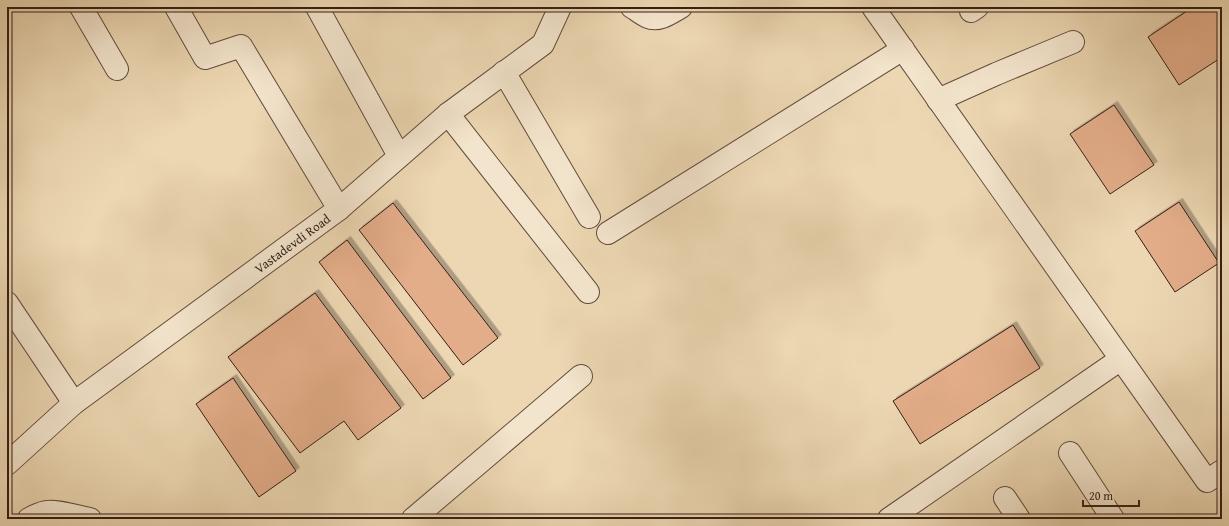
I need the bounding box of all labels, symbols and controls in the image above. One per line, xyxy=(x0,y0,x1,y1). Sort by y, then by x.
street label: Vastadevdi Road xyxy=(251,209,334,278)
scale bar xyxy=(1083,482,1139,508)
text: 20 m xyxy=(1089,487,1113,504)

